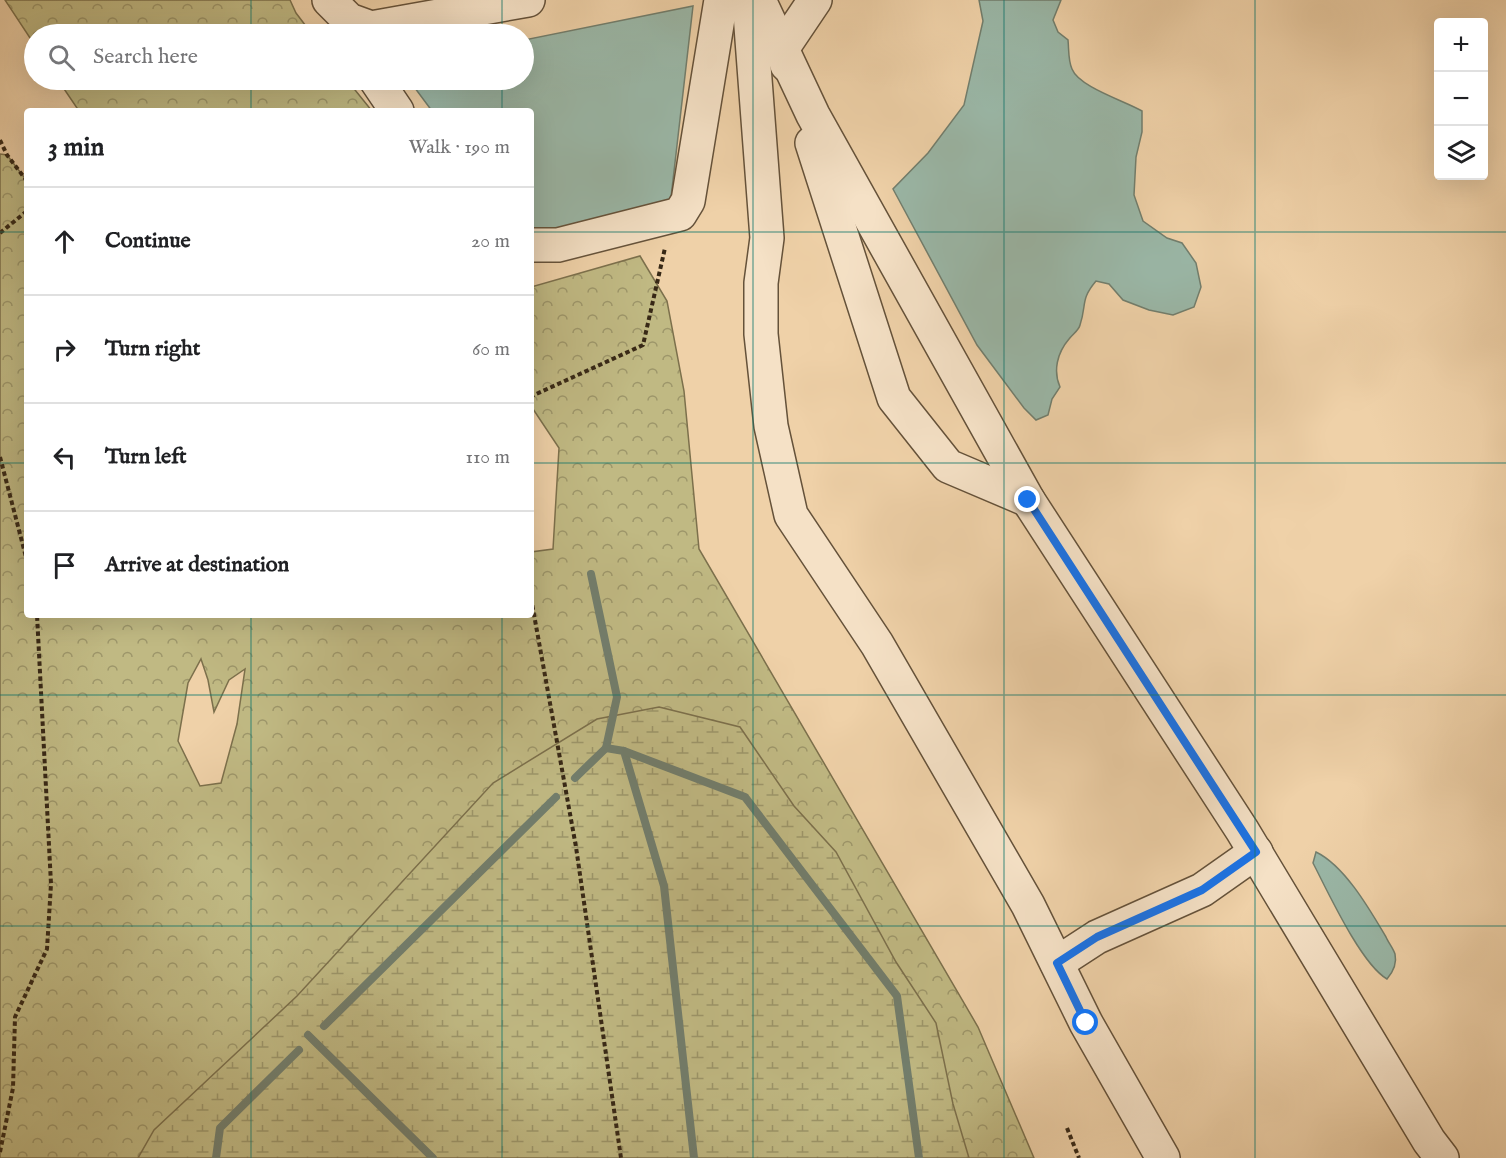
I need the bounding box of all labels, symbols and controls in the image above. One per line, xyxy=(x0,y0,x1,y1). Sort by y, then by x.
map controls xyxy=(1434,18,1488,180)
button: + xyxy=(1434,18,1488,72)
search box xyxy=(24,24,534,90)
icon: search xyxy=(45,41,78,74)
text: Search here xyxy=(93,43,198,71)
button: − xyxy=(1434,72,1488,126)
button: layers xyxy=(1434,126,1488,180)
text: 3 min xyxy=(48,131,104,164)
text: Walk · 190 m xyxy=(408,135,510,160)
icon: ahead xyxy=(48,225,81,258)
text: Continue xyxy=(105,227,191,255)
text: 20 m xyxy=(471,229,510,254)
icon: right xyxy=(48,333,81,366)
text: Turn right xyxy=(105,335,200,363)
text: 60 m xyxy=(472,337,510,362)
icon: left xyxy=(48,441,81,474)
text: Turn left xyxy=(105,443,187,471)
text: 110 m xyxy=(466,445,510,470)
route end xyxy=(1014,486,1040,512)
icon: arrive xyxy=(48,549,81,582)
text: Arrive at destination xyxy=(105,551,289,579)
route start xyxy=(1072,1009,1098,1035)

